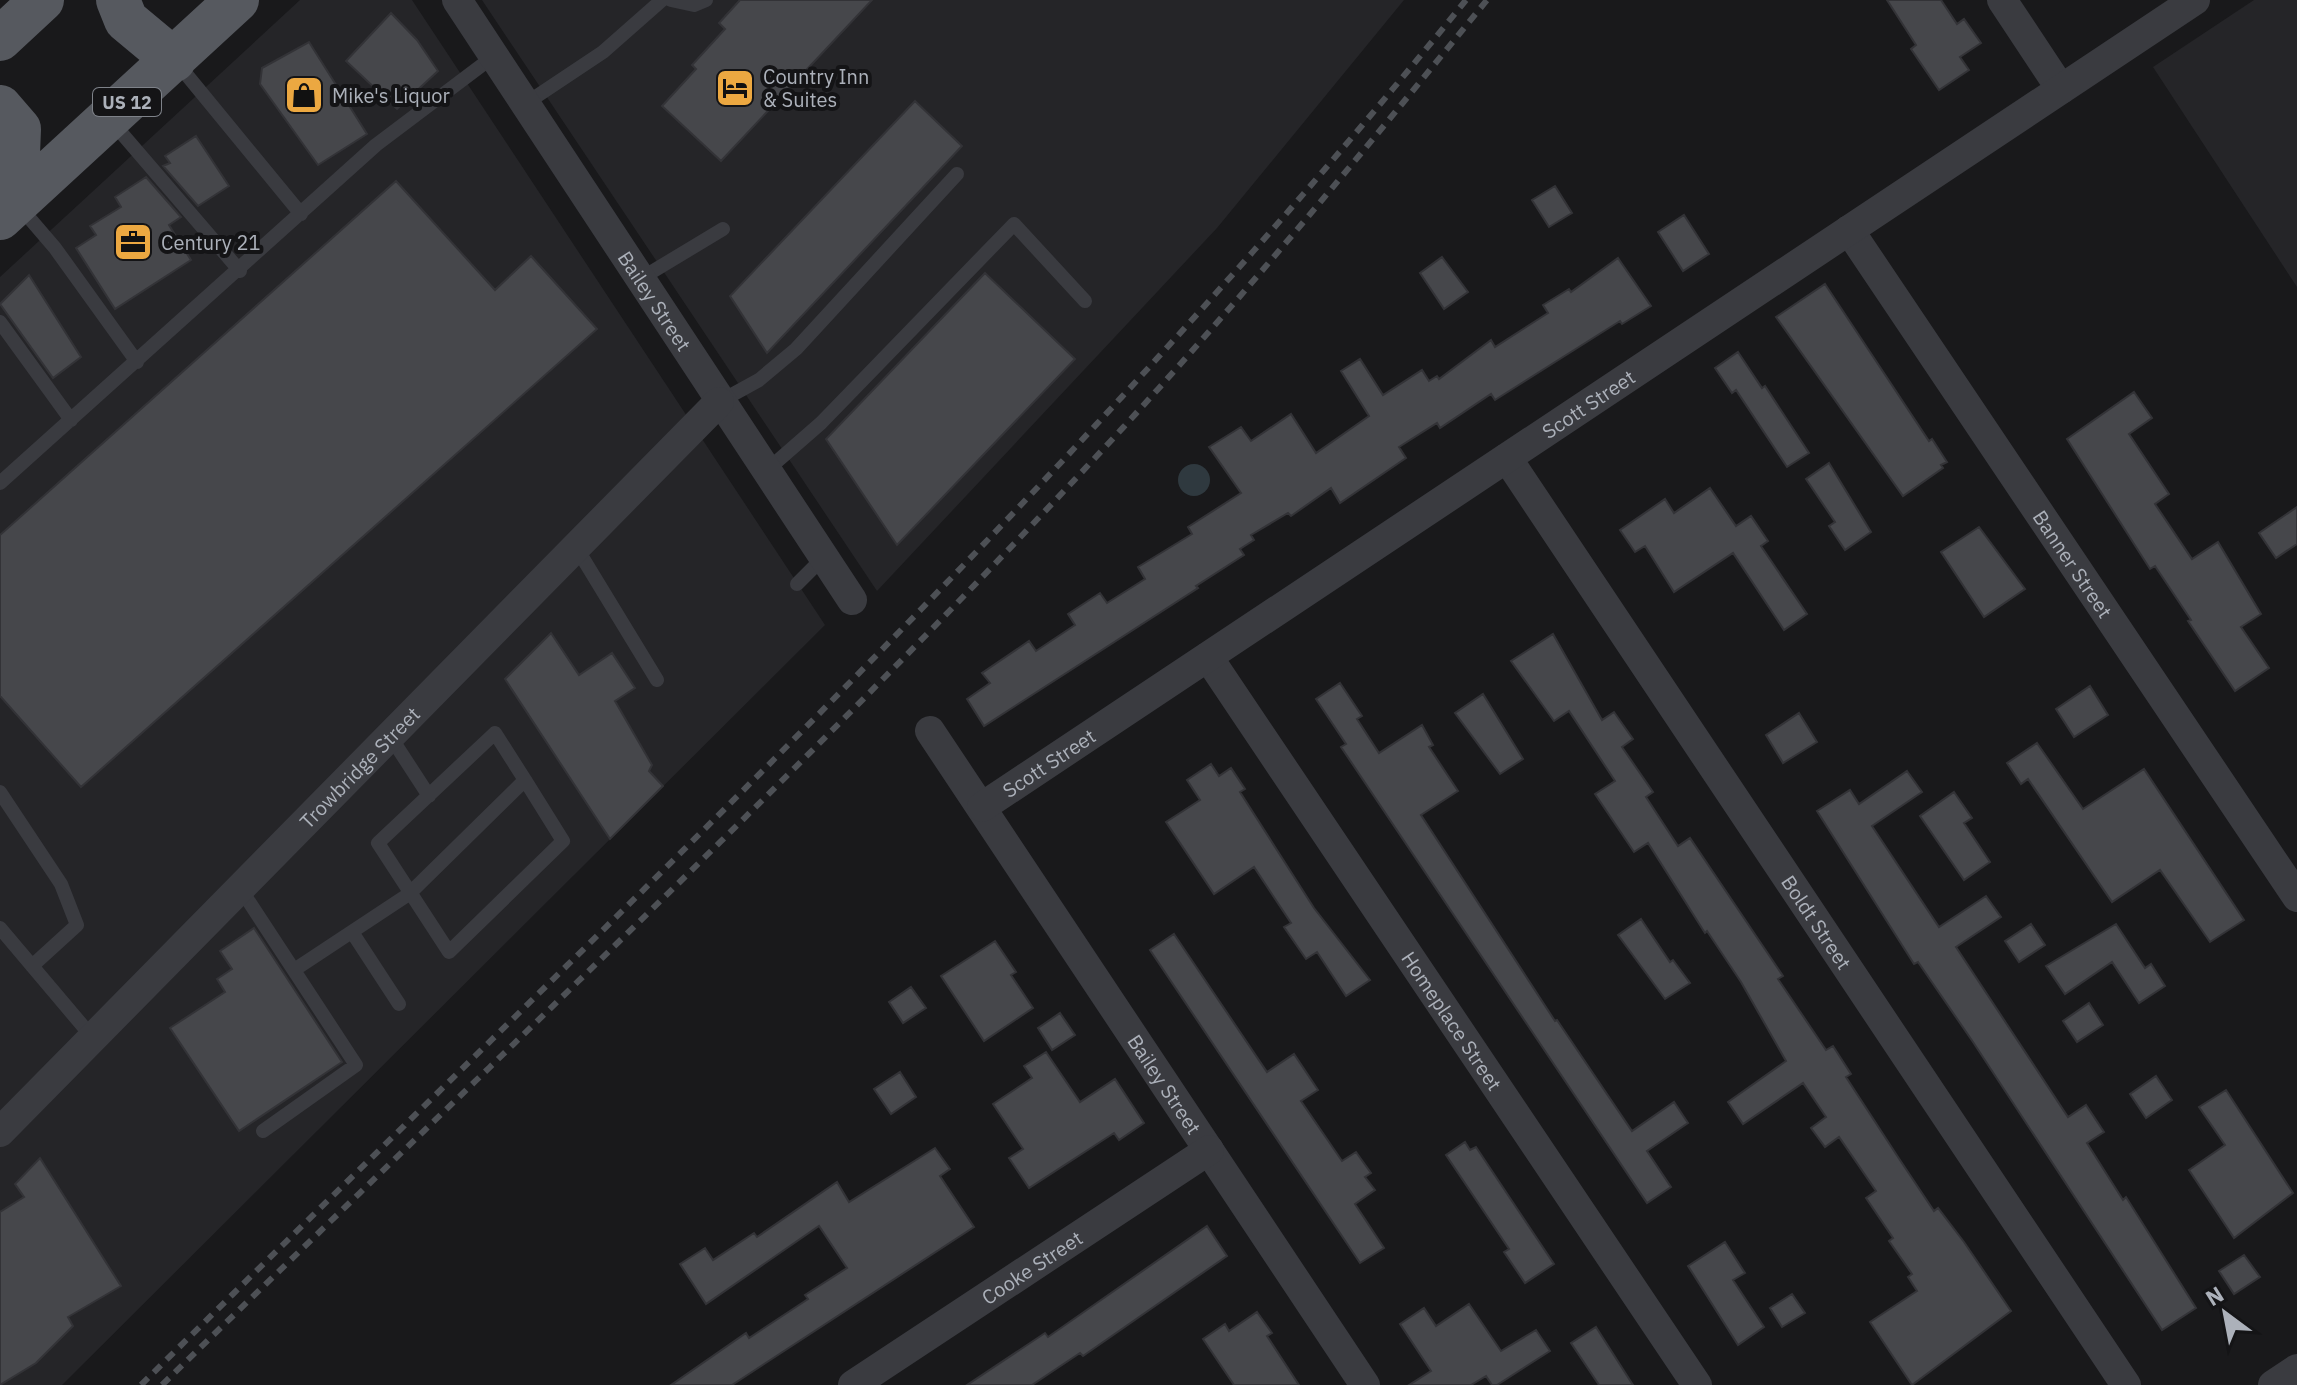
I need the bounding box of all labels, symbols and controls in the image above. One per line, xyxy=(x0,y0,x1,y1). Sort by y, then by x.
place label: Country Inn & Suites xyxy=(763,63,869,113)
hotel icon: Country Inn & Suites xyxy=(714,67,756,109)
shop icon: Mike's Liquor xyxy=(283,74,325,116)
place label: Mike's Liquor xyxy=(332,82,450,109)
road number: US 12 xyxy=(93,88,161,116)
office icon: Century 21 xyxy=(112,221,154,263)
place label: Century 21 xyxy=(161,229,260,256)
street label: Bailey Street xyxy=(612,245,698,356)
street label: Scott Street xyxy=(1536,363,1640,444)
street label: Banner Street xyxy=(2027,505,2119,623)
street label: Trowbridge Street xyxy=(293,700,425,834)
street label: Scott Street xyxy=(997,722,1100,803)
street label: Boldt Street xyxy=(1776,870,1858,974)
street label: Homeplace Street xyxy=(1396,946,1509,1095)
street label: Bailey Street xyxy=(1122,1029,1208,1139)
street label: Cooke Street xyxy=(976,1224,1087,1310)
north arrow xyxy=(2185,1273,2265,1353)
text: N xyxy=(2200,1279,2229,1312)

